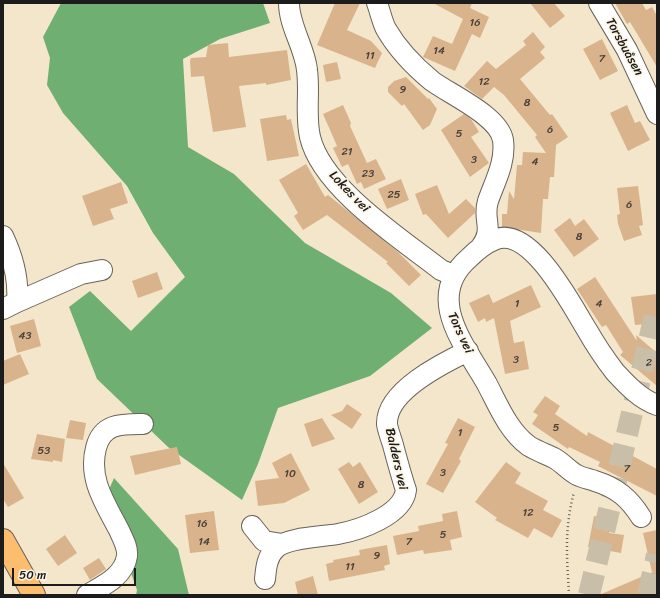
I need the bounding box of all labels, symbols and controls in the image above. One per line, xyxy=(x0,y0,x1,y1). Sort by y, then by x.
street label: Torsbuåsen xyxy=(602,15,646,79)
house number: 16 xyxy=(470,16,480,30)
house number: 14 xyxy=(433,44,445,58)
house number: 11 xyxy=(365,49,375,63)
house number: 7 xyxy=(599,52,605,66)
house number: 12 xyxy=(478,75,490,89)
house number: 9 xyxy=(400,83,406,97)
house number: 8 xyxy=(524,96,530,110)
house number: 6 xyxy=(547,123,553,137)
house number: 5 xyxy=(456,127,462,141)
house number: 21 xyxy=(341,145,353,159)
house number: 3 xyxy=(471,153,477,167)
house number: 4 xyxy=(532,155,538,169)
house number: 23 xyxy=(362,167,374,181)
street label: Lokes vei xyxy=(325,168,373,216)
house number: 25 xyxy=(387,188,401,202)
house number: 6 xyxy=(626,198,632,212)
house number: 8 xyxy=(576,230,582,244)
house number: 1 xyxy=(515,297,519,311)
house number: 4 xyxy=(596,297,602,311)
street label: Tors vei xyxy=(444,310,476,356)
house number: 43 xyxy=(19,329,31,343)
house number: 3 xyxy=(513,353,519,367)
house number: 2 xyxy=(646,356,652,370)
house number: 5 xyxy=(553,421,559,435)
house number: 1 xyxy=(458,426,462,440)
street label: Balders vei xyxy=(381,427,411,491)
house number: 53 xyxy=(38,444,50,458)
house number: 7 xyxy=(624,462,630,476)
house number: 3 xyxy=(440,466,446,480)
house number: 10 xyxy=(284,467,296,481)
house number: 8 xyxy=(358,478,364,492)
house number: 12 xyxy=(522,506,534,520)
house number: 16 xyxy=(197,517,207,531)
house number: 5 xyxy=(440,528,446,542)
house number: 14 xyxy=(198,535,210,549)
house number: 7 xyxy=(406,535,412,549)
house number: 9 xyxy=(374,549,380,563)
scale bar xyxy=(14,560,138,586)
house number: 11 xyxy=(345,560,355,574)
text: 50 m xyxy=(19,564,46,586)

